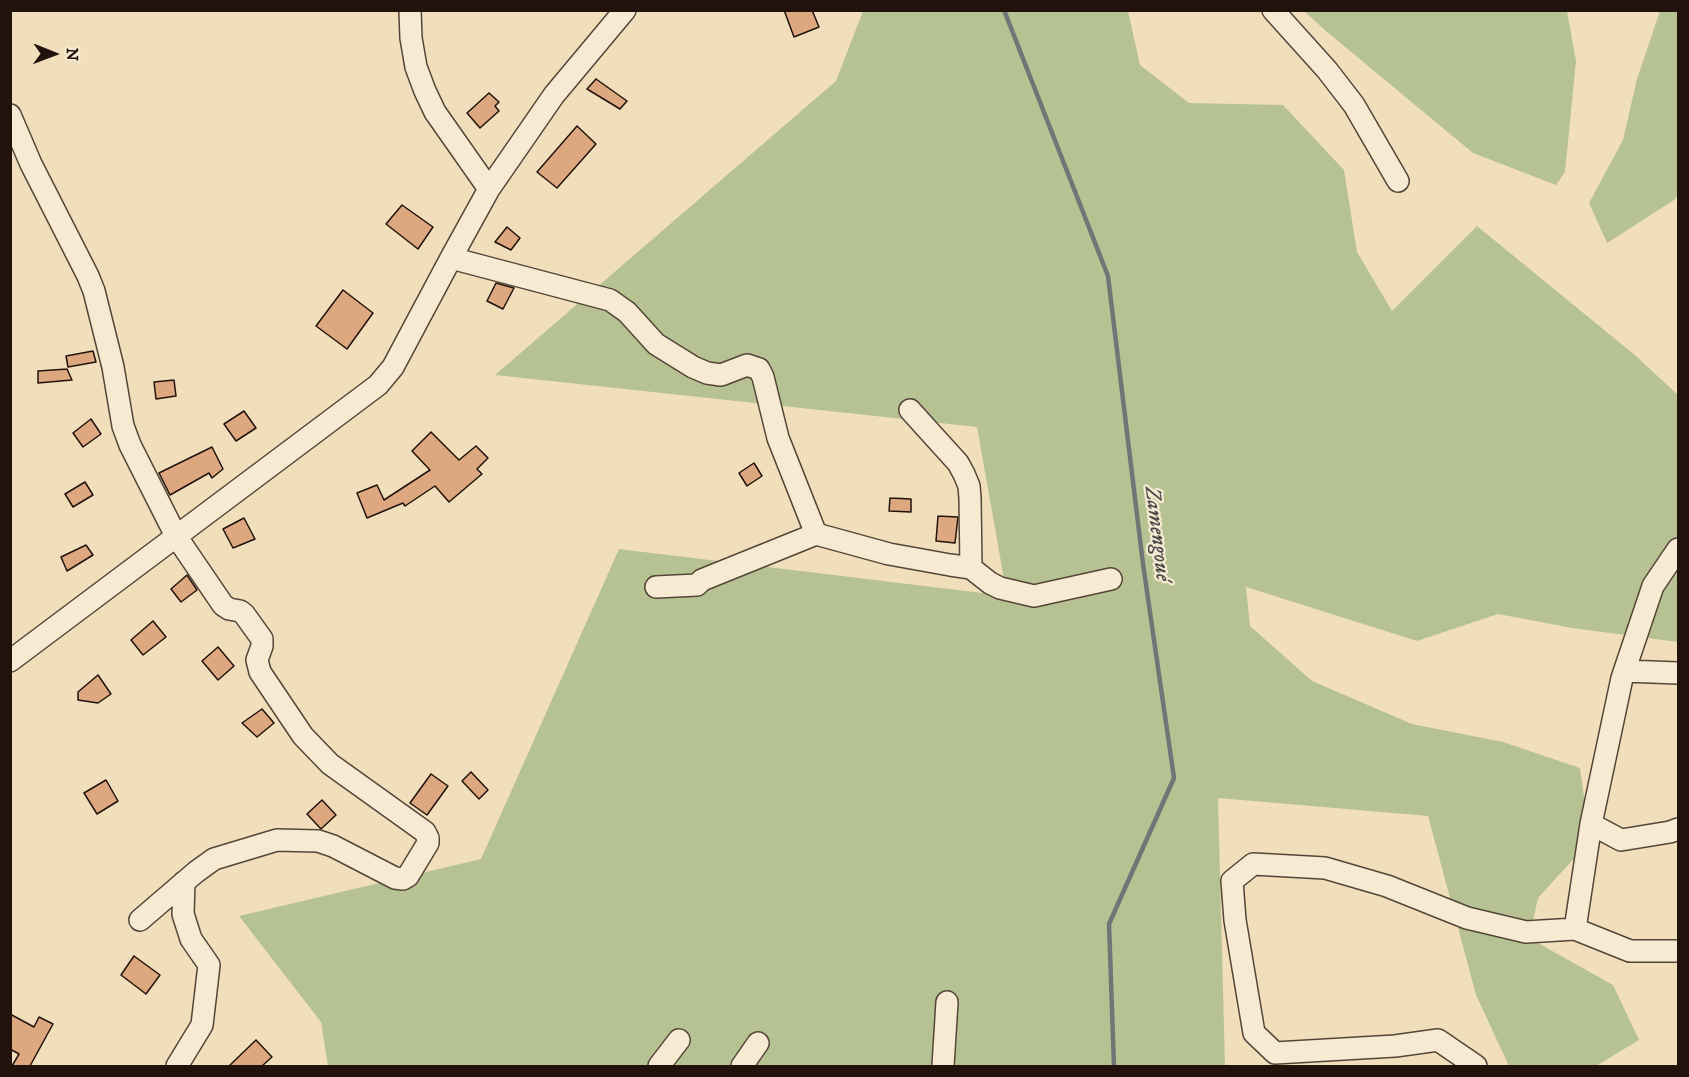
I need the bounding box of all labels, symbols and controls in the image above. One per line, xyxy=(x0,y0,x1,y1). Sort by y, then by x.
north arrow xyxy=(24,24,84,84)
text: N xyxy=(62,48,82,61)
water label: Zamengoué xyxy=(1137,485,1175,583)

